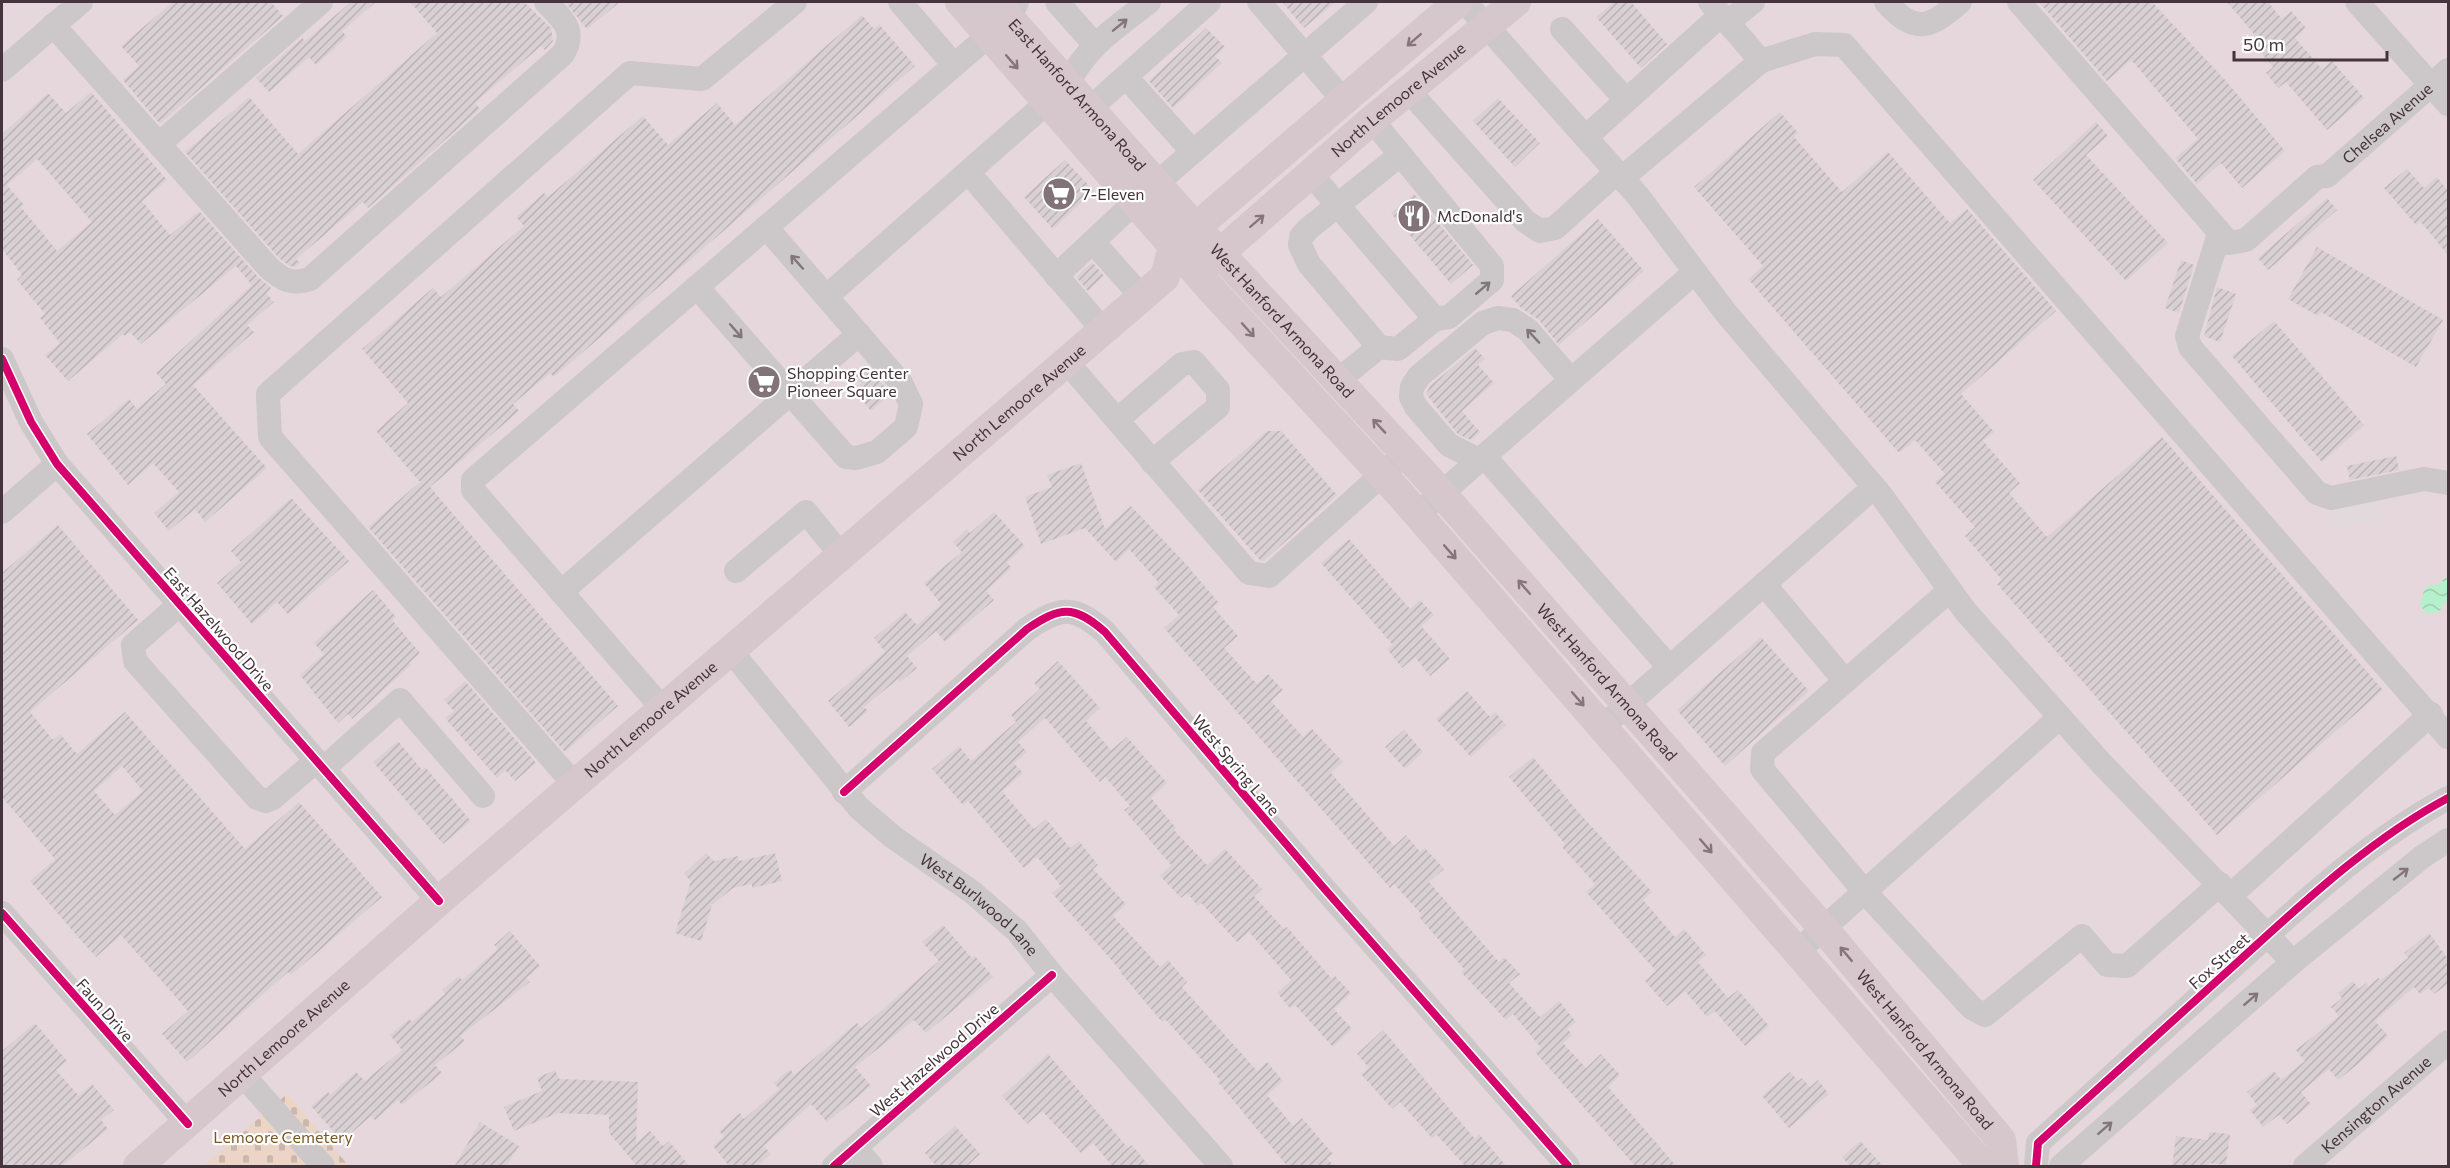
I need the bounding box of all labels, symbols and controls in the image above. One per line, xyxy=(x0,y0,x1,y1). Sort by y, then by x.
street label: East Hanford Armona Road xyxy=(1005,14,1150,174)
one-way arrow xyxy=(1112,19,1128,32)
scale bar xyxy=(2234,24,2387,62)
one-way arrow xyxy=(1407,33,1422,47)
text: 50 m xyxy=(2243,33,2284,55)
street label: North Lemoore Avenue xyxy=(1327,38,1469,160)
one-way arrow xyxy=(1005,54,1019,69)
street label: Chelsea Avenue xyxy=(2338,78,2436,167)
supermarket icon: 7-Eleven xyxy=(1041,176,1077,212)
place label: 7-Eleven xyxy=(1082,184,1145,203)
restaurant icon: McDonald's xyxy=(1396,198,1432,234)
place label: McDonald's xyxy=(1437,206,1523,225)
one-way arrow xyxy=(1249,214,1264,228)
street label: West Hanford Armona Road xyxy=(1207,239,1358,401)
one-way arrow xyxy=(790,254,804,269)
one-way arrow xyxy=(1475,281,1490,295)
one-way arrow xyxy=(1241,322,1255,337)
one-way arrow xyxy=(729,323,743,338)
one-way arrow xyxy=(1526,329,1540,344)
street label: North Lemoore Avenue xyxy=(949,340,1089,464)
place label: Shopping Center Pioneer Square xyxy=(787,363,910,400)
supermarket icon: Shopping Center Pioneer Square xyxy=(746,364,782,400)
one-way arrow xyxy=(1372,419,1387,434)
one-way arrow xyxy=(1443,544,1457,559)
street label: East Hazelwood Drive xyxy=(160,563,278,695)
one-way arrow xyxy=(1517,579,1530,595)
street label: West Hanford Armona Road xyxy=(1533,599,1682,764)
street label: North Lemoore Avenue xyxy=(580,657,720,781)
one-way arrow xyxy=(1571,691,1585,706)
street label: West Spring Lane xyxy=(1189,710,1284,819)
one-way arrow xyxy=(1699,838,1713,853)
street label: West Burlwood Lane xyxy=(917,849,1043,959)
one-way arrow xyxy=(2393,867,2409,880)
street label: Fox Street xyxy=(2185,928,2253,993)
one-way arrow xyxy=(1839,946,1852,962)
street label: West Hanford Armona Road xyxy=(1853,965,1998,1133)
street label: Faun Drive xyxy=(73,974,138,1045)
street label: North Lemoore Avenue xyxy=(214,975,353,1100)
one-way arrow xyxy=(2244,992,2259,1006)
street label: West Hazelwood Drive xyxy=(866,999,1002,1121)
street label: Kensington Avenue xyxy=(2317,1051,2434,1157)
one-way arrow xyxy=(2097,1121,2112,1135)
park label: Lemoore Cemetery xyxy=(213,1127,353,1146)

